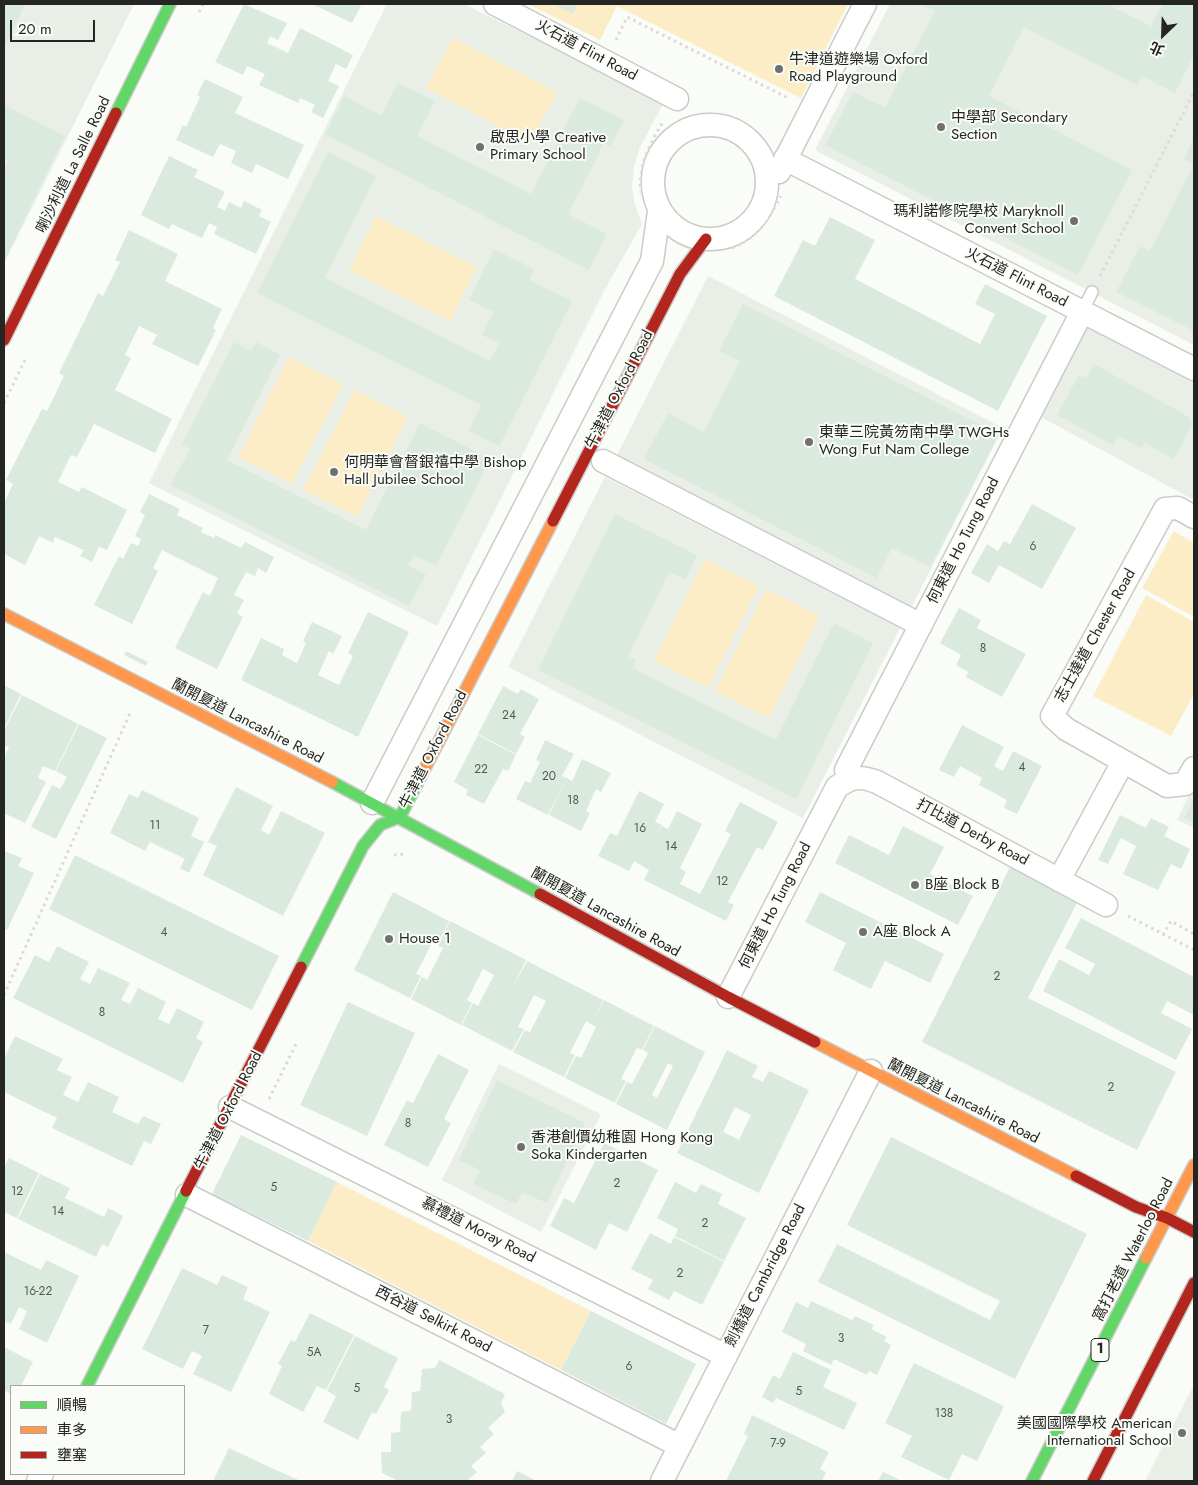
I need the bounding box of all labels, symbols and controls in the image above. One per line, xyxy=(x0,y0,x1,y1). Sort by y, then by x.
scale bar xyxy=(12,10,98,42)
north arrow xyxy=(1138,10,1188,60)
street label: 火石道 Flint Road xyxy=(532,17,640,85)
text: 20 m xyxy=(18,18,52,40)
text: 北 xyxy=(1146,37,1167,61)
place label: 牛津道遊樂場 Oxford Road Playground xyxy=(789,51,928,86)
marker: 牛津道遊樂場 Oxford Road Playground xyxy=(773,63,785,75)
street label: 喇沙利道 La Salle Road xyxy=(33,94,115,236)
place label: 中學部 Secondary Section xyxy=(951,109,1068,144)
marker: 中學部 Secondary Section xyxy=(935,121,947,133)
place label: 啟思小學 Creative Primary School xyxy=(490,129,606,164)
marker: 啟思小學 Creative Primary School xyxy=(474,141,486,153)
place label: 瑪利諾修院學校 Maryknoll Convent School xyxy=(893,203,1064,238)
marker: 瑪利諾修院學校 Maryknoll Convent School xyxy=(1068,215,1080,227)
street label: 火石道 Flint Road xyxy=(962,244,1070,312)
street label: 牛津道 Oxford Road xyxy=(582,328,658,452)
place label: 東華三院黃笏南中學 TWGHs Wong Fut Nam College xyxy=(819,424,1009,459)
marker: 東華三院黃笏南中學 TWGHs Wong Fut Nam College xyxy=(803,436,815,448)
place label: 何明華會督銀禧中學 Bishop Hall Jubilee School xyxy=(344,454,526,489)
marker: 何明華會督銀禧中學 Bishop Hall Jubilee School xyxy=(328,466,340,478)
street label: 何東道 Ho Tung Road xyxy=(924,475,1004,607)
house number: 6 xyxy=(1030,540,1036,554)
street label: 志士達道 Chester Road xyxy=(1052,566,1140,706)
house number: 8 xyxy=(980,642,986,656)
street label: 蘭開夏道 Lancashire Road xyxy=(168,676,326,768)
street label: 牛津道 Oxford Road xyxy=(396,688,472,812)
house number: 24 xyxy=(502,709,516,723)
house number: 4 xyxy=(1019,761,1025,775)
house number: 22 xyxy=(474,763,488,777)
house number: 20 xyxy=(542,770,556,784)
house number: 18 xyxy=(567,794,579,808)
street label: 打比道 Derby Road xyxy=(913,796,1031,870)
house number: 11 xyxy=(150,819,160,833)
house number: 16 xyxy=(634,822,646,836)
house number: 14 xyxy=(665,840,677,854)
street label: 何東道 Ho Tung Road xyxy=(736,840,816,972)
street label: 蘭開夏道 Lancashire Road xyxy=(527,864,683,962)
house number: 12 xyxy=(716,875,728,889)
place label: B座 Block B xyxy=(925,876,1000,894)
marker: B座 Block B xyxy=(909,879,921,891)
place label: A座 Block A xyxy=(873,923,951,941)
house number: 4 xyxy=(161,926,167,940)
marker: A座 Block A xyxy=(857,926,869,938)
place label: House 1 xyxy=(399,930,451,948)
marker: House 1 xyxy=(383,933,395,945)
house number: 2 xyxy=(994,970,1000,984)
house number: 8 xyxy=(99,1006,105,1020)
street label: 牛津道 Oxford Road xyxy=(191,1049,267,1173)
street label: 蘭開夏道 Lancashire Road xyxy=(884,1056,1042,1148)
house number: 2 xyxy=(1108,1081,1114,1095)
house number: 8 xyxy=(405,1117,411,1131)
place label: 香港創價幼稚園 Hong Kong Soka Kindergarten xyxy=(531,1129,713,1164)
marker: 香港創價幼稚園 Hong Kong Soka Kindergarten xyxy=(515,1141,527,1153)
street label: 窩打老道 Waterloo Road xyxy=(1090,1175,1178,1325)
house number: 2 xyxy=(614,1177,620,1191)
house number: 5 xyxy=(271,1181,277,1195)
house number: 12 xyxy=(11,1185,23,1199)
street label: 慕禮道 Moray Road xyxy=(418,1194,538,1268)
street label: 劍橋道 Cambridge Road xyxy=(722,1202,810,1350)
house number: 14 xyxy=(52,1205,64,1219)
house number: 2 xyxy=(702,1217,708,1231)
house number: 2 xyxy=(677,1267,683,1281)
street label: 西谷道 Selkirk Road xyxy=(372,1283,494,1357)
house number: 16-22 xyxy=(24,1285,52,1299)
house number: 7 xyxy=(203,1324,209,1338)
house number: 3 xyxy=(838,1332,844,1346)
road number: 1 xyxy=(1091,1338,1109,1362)
house number: 5A xyxy=(307,1346,321,1360)
house number: 6 xyxy=(626,1360,632,1374)
house number: 5 xyxy=(354,1382,360,1396)
legend xyxy=(10,1385,185,1475)
house number: 5 xyxy=(796,1385,802,1399)
text: 順暢 xyxy=(57,1394,87,1416)
house number: 138 xyxy=(935,1407,953,1421)
house number: 3 xyxy=(446,1413,452,1427)
place label: 美國國際學校 American International School xyxy=(1017,1415,1172,1450)
text: 車多 xyxy=(57,1419,87,1441)
marker: 美國國際學校 American International School xyxy=(1176,1427,1188,1439)
house number: 7-9 xyxy=(770,1437,786,1451)
text: 壅塞 xyxy=(57,1444,87,1466)

